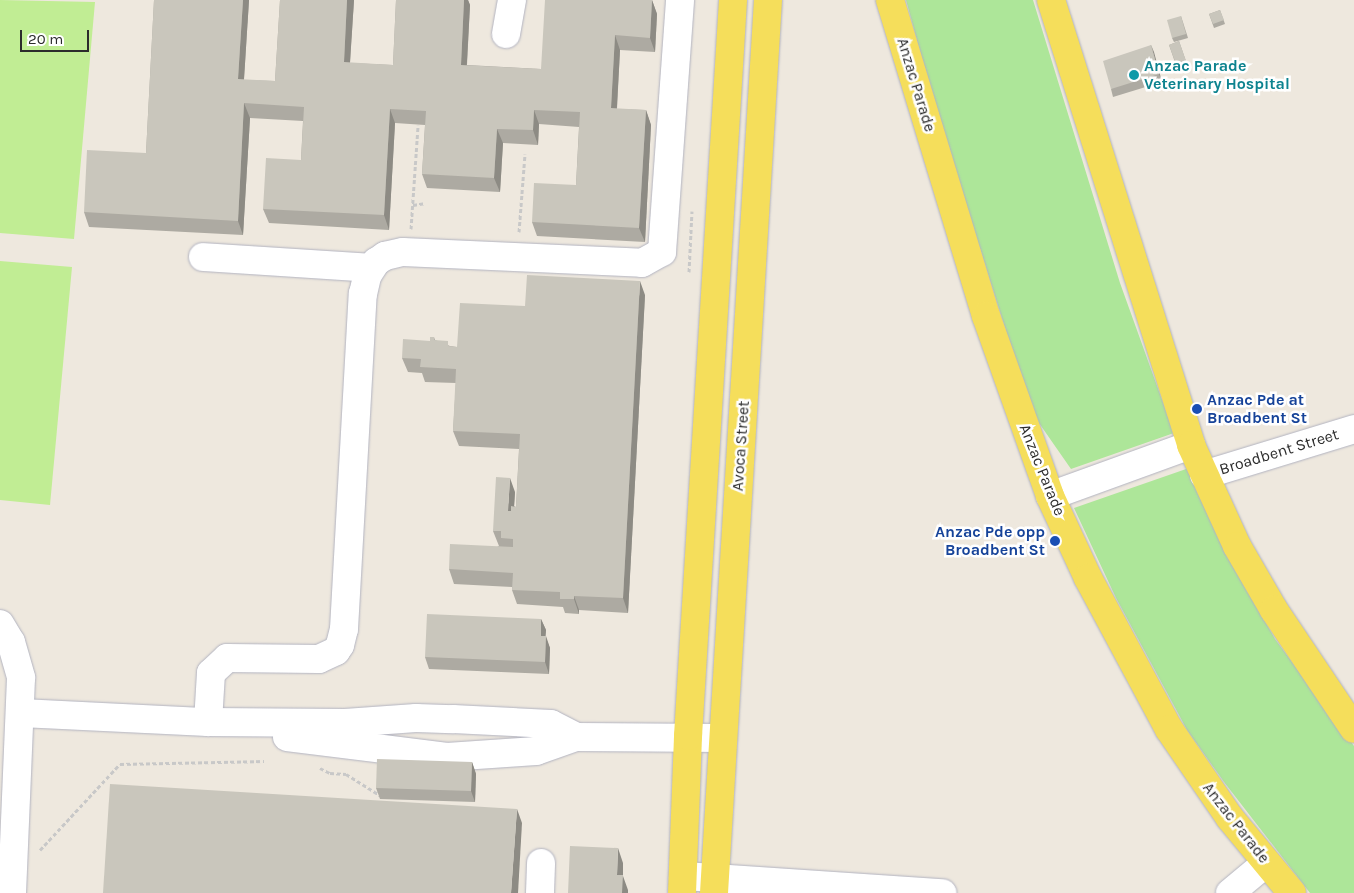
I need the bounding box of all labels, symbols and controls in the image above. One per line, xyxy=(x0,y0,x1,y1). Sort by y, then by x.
scale bar xyxy=(22,20,91,52)
text: 20 m xyxy=(28,30,63,48)
street label: Anzac Parade xyxy=(893,36,939,134)
place label: Anzac Parade Veterinary Hospital xyxy=(1144,56,1290,94)
marker: Anzac Parade Veterinary Hospital xyxy=(1128,69,1140,81)
place label: Anzac Pde at Broadbent St xyxy=(1207,390,1307,428)
street label: Avoca Street xyxy=(728,400,754,492)
marker: Anzac Pde at Broadbent St xyxy=(1191,403,1203,415)
street label: Anzac Parade xyxy=(1015,421,1069,519)
street label: Broadbent Street xyxy=(1217,425,1341,479)
place label: Anzac Pde opp Broadbent St xyxy=(935,522,1045,560)
marker: Anzac Pde opp Broadbent St xyxy=(1049,535,1061,547)
street label: Anzac Parade xyxy=(1198,779,1274,867)

